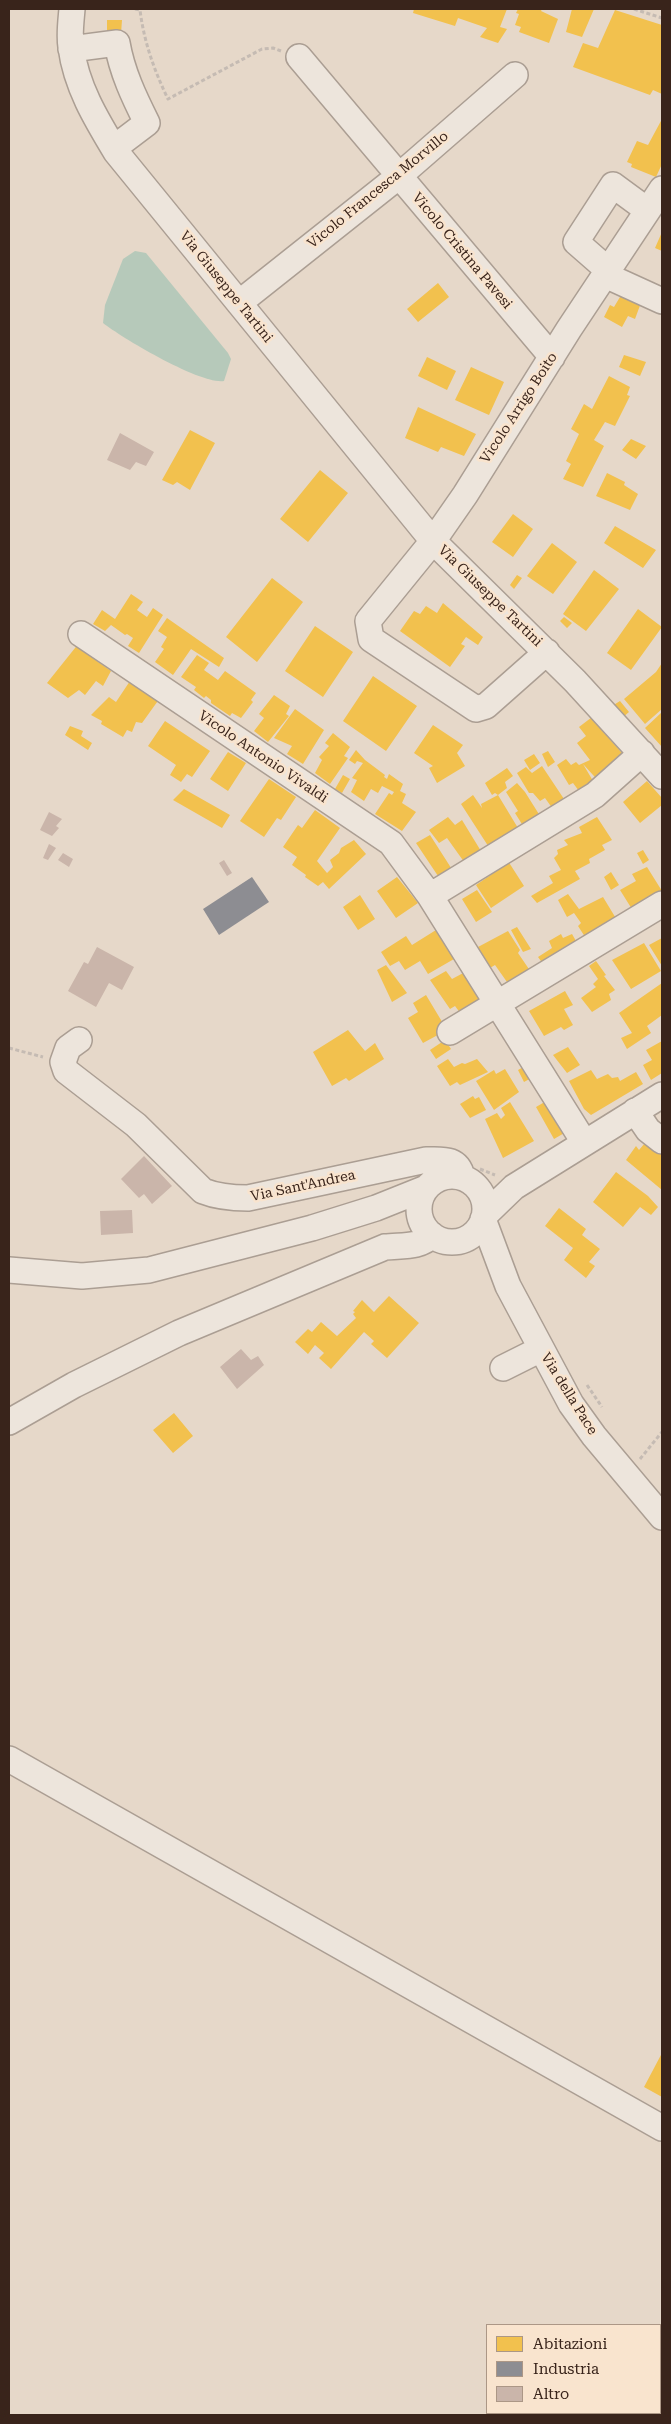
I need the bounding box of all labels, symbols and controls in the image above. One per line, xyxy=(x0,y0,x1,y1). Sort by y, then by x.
street label: Vicolo Francesca Morvillo xyxy=(304,128,452,252)
street label: Vicolo Cristina Pavesi xyxy=(408,189,516,313)
street label: Via Giuseppe Tartini xyxy=(176,228,276,346)
street label: Vicolo Arrigo Boito xyxy=(477,349,561,467)
street label: Via Giuseppe Tartini xyxy=(434,542,546,650)
street label: Vicolo Antonio Vivaldi xyxy=(195,707,331,807)
street label: Via Sant'Andrea xyxy=(249,1167,357,1205)
street label: Via della Pace xyxy=(537,1350,601,1438)
legend xyxy=(486,2324,661,2414)
text: Abitazioni xyxy=(533,2335,607,2353)
text: Industria xyxy=(533,2360,599,2378)
text: Altro xyxy=(533,2385,569,2403)

